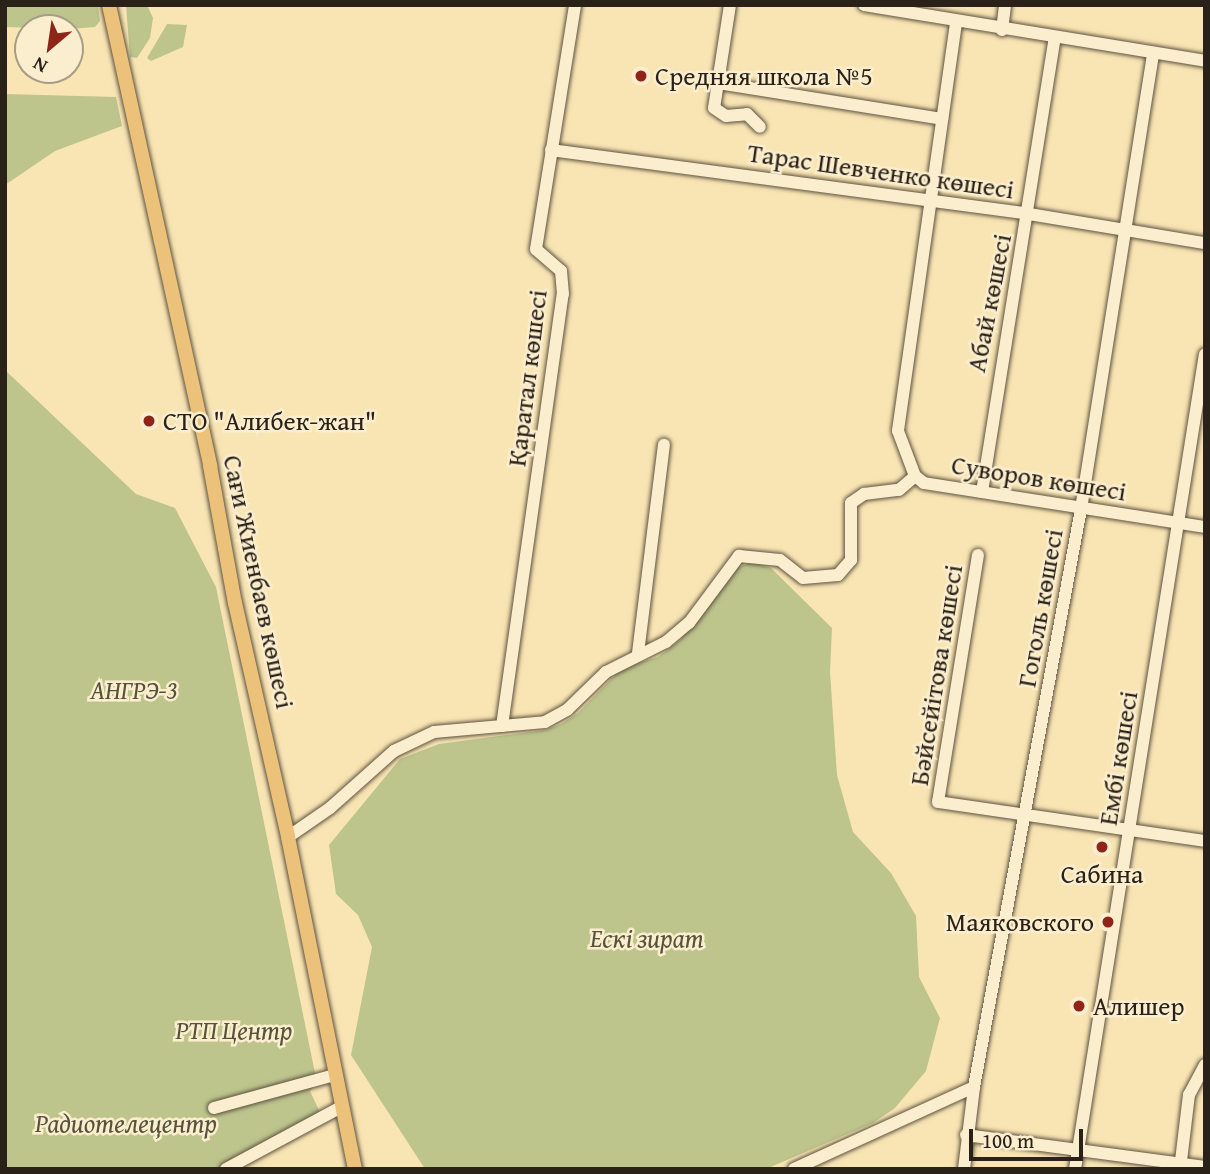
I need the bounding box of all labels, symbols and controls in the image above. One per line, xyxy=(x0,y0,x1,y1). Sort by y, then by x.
north arrow xyxy=(14,14,84,84)
text: N xyxy=(27,50,52,81)
place label: Средняя школа №5 xyxy=(655,60,873,92)
marker: Средняя школа №5 xyxy=(633,68,649,84)
street label: Тарас Шевченко көшесі xyxy=(746,137,1016,205)
street label: Абай көшесі xyxy=(960,231,1018,375)
street label: Қаратал көшесі xyxy=(501,288,553,468)
place label: СТО "Алибек-жан" xyxy=(163,405,376,437)
marker: СТО "Алибек-жан" xyxy=(141,413,157,429)
street label: Суворов көшесі xyxy=(949,449,1129,507)
street label: Сағи Жиенбаев көшесі xyxy=(217,452,301,712)
street label: Гоголь көшесі xyxy=(1011,526,1069,690)
street label: Бәйсейітова көшесі xyxy=(903,562,969,788)
park label: АНГРЭ-3 xyxy=(90,674,178,706)
street label: Ембі көшесі xyxy=(1092,689,1144,827)
marker: Сабина xyxy=(1094,839,1110,855)
place label: Сабина xyxy=(1061,858,1143,890)
place label: Маяковского xyxy=(946,906,1094,938)
marker: Маяковского xyxy=(1100,914,1116,930)
park label: Ескі зират xyxy=(590,922,704,954)
place label: Алишер xyxy=(1093,990,1184,1022)
marker: Алишер xyxy=(1071,998,1087,1014)
park label: РТП Центр xyxy=(175,1014,293,1046)
park label: Радиотелецентр xyxy=(35,1107,217,1139)
scale bar xyxy=(972,1114,1086,1158)
text: 100 m xyxy=(982,1125,1034,1156)

